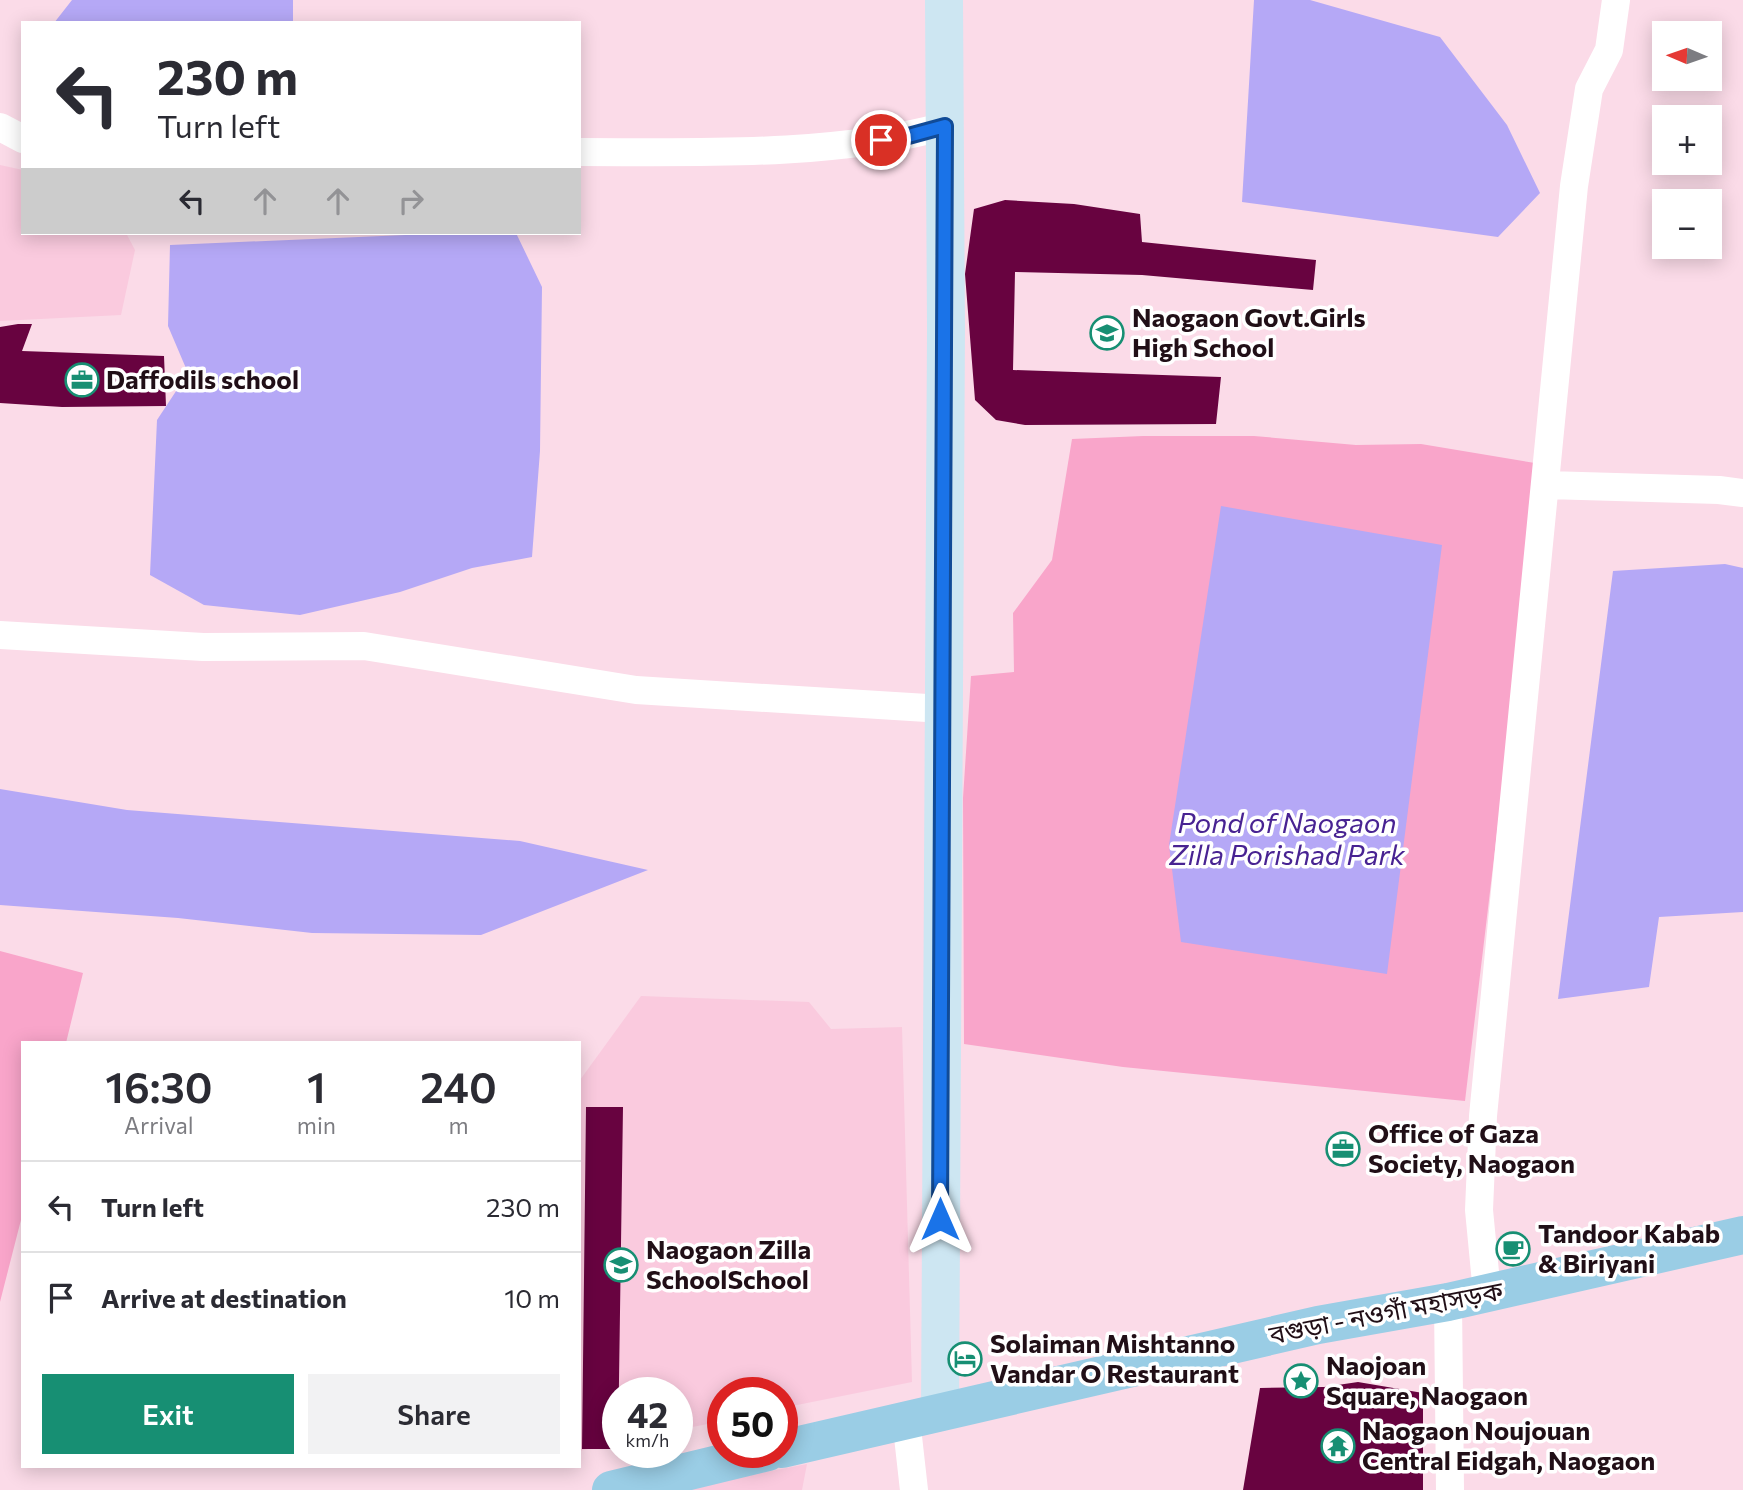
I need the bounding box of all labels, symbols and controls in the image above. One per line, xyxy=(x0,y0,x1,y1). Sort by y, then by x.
north arrow xyxy=(1652,21,1722,91)
map controls xyxy=(1652,21,1722,259)
text: 230 m xyxy=(157,45,298,105)
icon: left xyxy=(42,49,133,140)
text: Turn left xyxy=(157,105,281,145)
button: + xyxy=(1652,105,1722,175)
pin xyxy=(851,110,911,170)
icon: arrive xyxy=(862,121,900,159)
icon: left xyxy=(173,182,211,220)
icon: ahead xyxy=(246,182,284,220)
icon: ahead xyxy=(319,182,357,220)
icon: right xyxy=(392,182,430,220)
button: − xyxy=(1652,189,1722,259)
place label: Naogaon Govt.Girls High School xyxy=(1132,301,1366,362)
school or university icon: Naogaon Govt.Girls High School xyxy=(1088,314,1126,352)
office icon: Daffodils school xyxy=(63,361,101,399)
place label: Daffodils school xyxy=(106,363,299,394)
water label: Pond of Naogaon Zilla Porishad Park xyxy=(1168,805,1406,871)
text: 16:30 xyxy=(105,1060,213,1112)
text: 1 xyxy=(307,1060,326,1112)
text: 240 xyxy=(420,1060,497,1112)
text: Arrival xyxy=(124,1111,194,1139)
text: min xyxy=(297,1111,336,1139)
text: m xyxy=(448,1111,469,1139)
place label: Office of Gaza Society, Naogaon xyxy=(1368,1117,1575,1178)
office icon: Office of Gaza Society, Naogaon xyxy=(1324,1130,1362,1168)
position arrow xyxy=(903,1182,977,1256)
icon: left xyxy=(42,1188,80,1226)
text: Turn left xyxy=(101,1191,204,1222)
text: 230 m xyxy=(486,1191,560,1222)
place label: Tandoor Kabab & Biriyani xyxy=(1538,1217,1720,1278)
cafe icon: Tandoor Kabab & Biriyani xyxy=(1494,1230,1532,1268)
place label: Naogaon Zilla SchoolSchool xyxy=(646,1233,811,1294)
school or university icon: Naogaon Zilla SchoolSchool xyxy=(602,1246,640,1284)
street label: বগুড়া - নওগাঁ মহাসড়ক xyxy=(1265,1273,1506,1350)
icon: arrive xyxy=(42,1279,80,1317)
text: Arrive at destination xyxy=(101,1282,347,1313)
text: 10 m xyxy=(504,1282,560,1313)
place label: Solaiman Mishtanno Vandar O Restaurant xyxy=(990,1327,1239,1388)
hotel icon: Solaiman Mishtanno Vandar O Restaurant xyxy=(946,1340,984,1378)
place label: Naojoan Square, Naogaon xyxy=(1326,1349,1528,1410)
place icon: Naojoan Square, Naogaon xyxy=(1282,1362,1320,1400)
button: Exit xyxy=(42,1374,294,1454)
button: Share xyxy=(308,1374,560,1454)
speed limit sign: 50 xyxy=(707,1377,798,1468)
text: 42 xyxy=(627,1392,668,1435)
place label: Naogaon Noujouan Central Eidgah, Naogaon xyxy=(1362,1414,1655,1475)
temple icon: Naogaon Noujouan Central Eidgah, Naogaon xyxy=(1319,1427,1357,1465)
text: km/h xyxy=(626,1429,669,1451)

